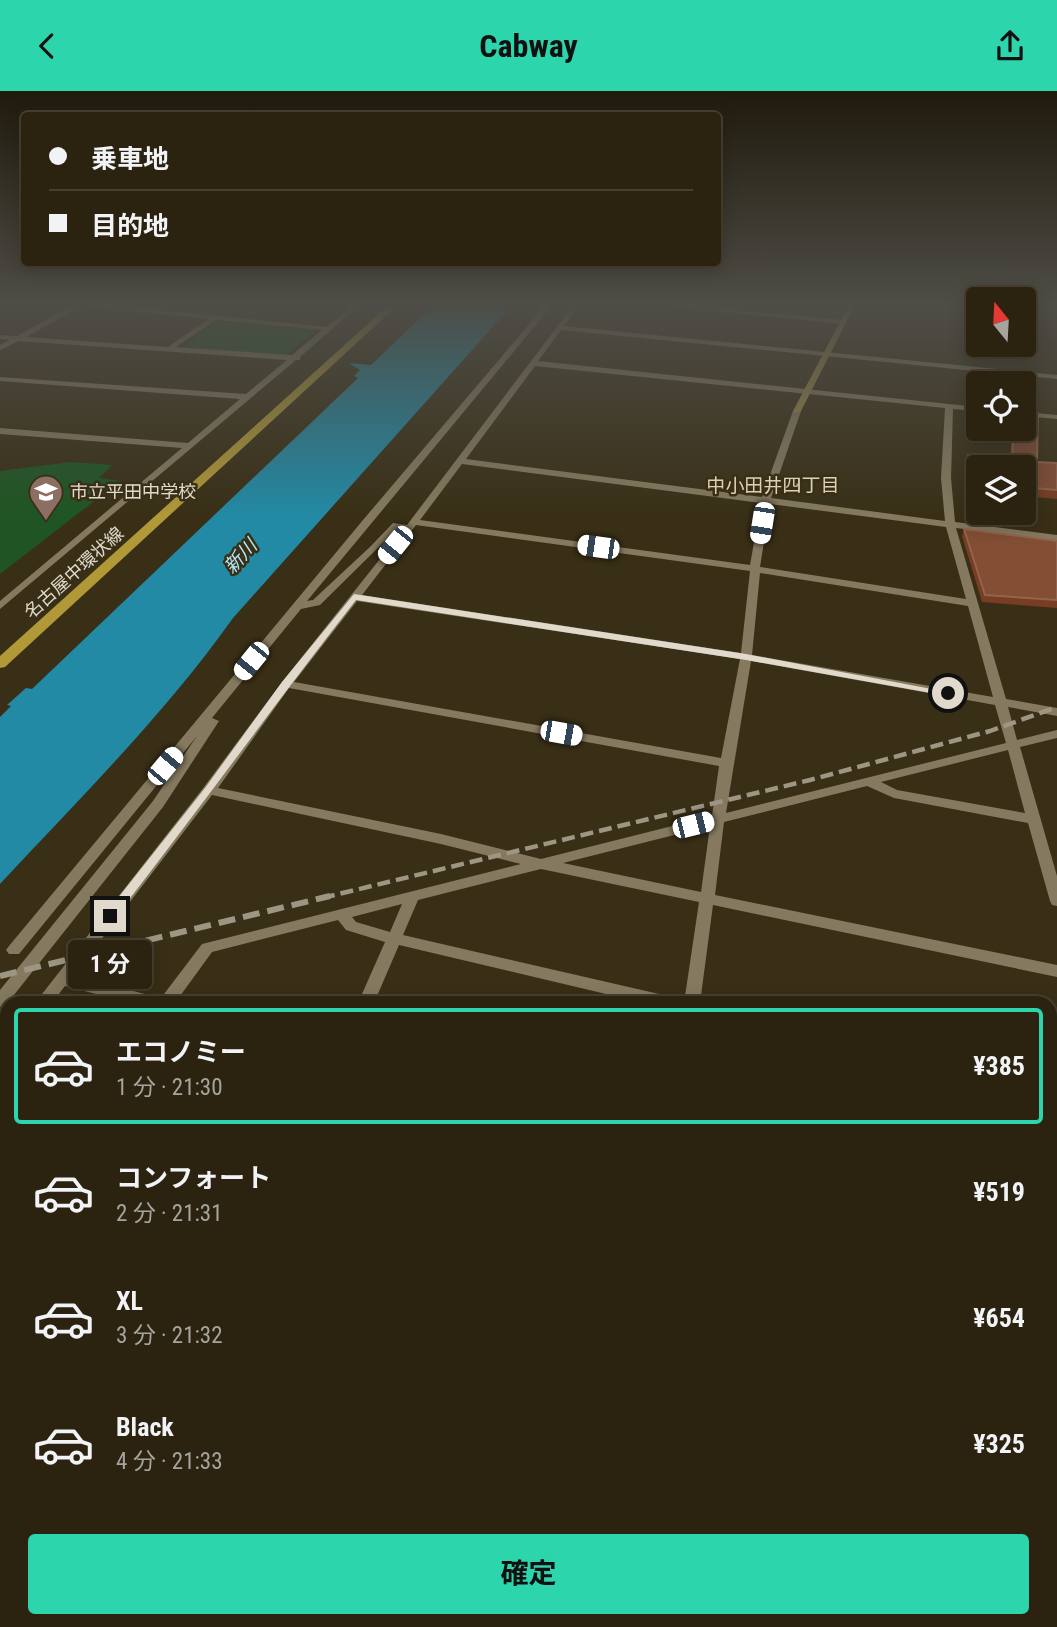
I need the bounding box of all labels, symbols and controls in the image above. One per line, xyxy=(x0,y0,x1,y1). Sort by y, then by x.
icon: back xyxy=(28,27,66,65)
text: Cabway xyxy=(479,27,578,65)
icon: share xyxy=(991,27,1029,65)
text: 乗車地 xyxy=(91,144,169,174)
text: 目的地 xyxy=(91,211,169,241)
north arrow xyxy=(966,287,1036,357)
map controls xyxy=(966,287,1036,525)
button: locate xyxy=(966,371,1036,441)
button: layers xyxy=(966,455,1036,525)
school or university icon: 市立平田中学校 xyxy=(27,473,65,522)
district label: 中小田井四丁目 xyxy=(706,474,840,497)
place label: 市立平田中学校 xyxy=(70,481,196,502)
car xyxy=(749,501,776,545)
car xyxy=(374,522,417,568)
street label: 名古屋中環状線 xyxy=(20,523,128,623)
water label: 新川 xyxy=(219,533,263,578)
car xyxy=(576,534,621,560)
car xyxy=(230,638,273,684)
route start xyxy=(932,677,964,709)
car xyxy=(539,719,584,747)
car xyxy=(144,743,187,789)
car xyxy=(671,810,716,840)
route end xyxy=(94,900,126,932)
callout: 1 分 xyxy=(68,941,152,989)
text: 1 分 xyxy=(90,951,130,978)
icon: car xyxy=(32,1035,95,1098)
text: エコノミー xyxy=(116,1037,246,1067)
text: ¥385 xyxy=(973,1051,1025,1081)
text: 1 分 · 21:30 xyxy=(116,1074,223,1101)
icon: car xyxy=(32,1161,95,1224)
text: コンフォート xyxy=(116,1163,271,1193)
text: ¥519 xyxy=(973,1177,1025,1207)
text: 2 分 · 21:31 xyxy=(116,1200,223,1227)
text: XL xyxy=(116,1286,143,1316)
icon: car xyxy=(32,1287,95,1350)
text: ¥654 xyxy=(973,1303,1025,1333)
text: 3 分 · 21:32 xyxy=(116,1322,223,1349)
text: Black xyxy=(116,1412,174,1442)
icon: car xyxy=(32,1413,95,1476)
text: ¥325 xyxy=(973,1429,1025,1459)
text: 4 分 · 21:33 xyxy=(116,1448,223,1475)
button: 確定 xyxy=(28,1534,1029,1614)

